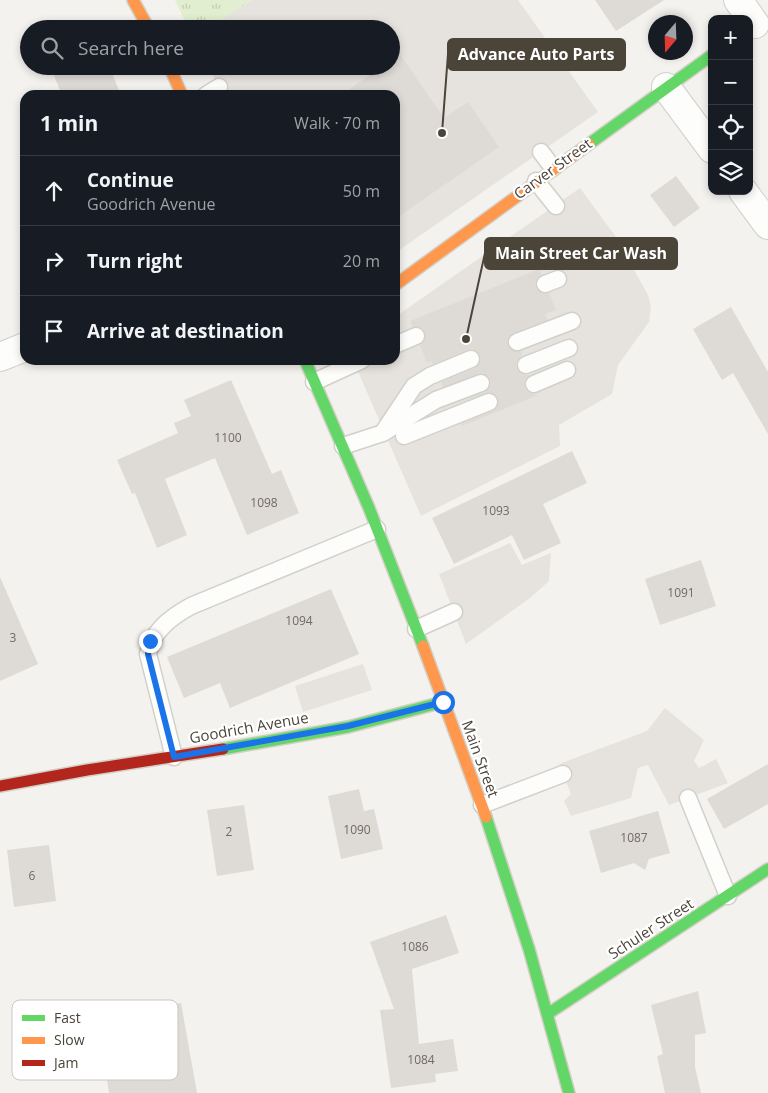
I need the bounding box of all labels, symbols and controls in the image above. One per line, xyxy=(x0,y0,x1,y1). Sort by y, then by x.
north arrow xyxy=(648,15,693,60)
map controls xyxy=(708,15,753,195)
button: + xyxy=(708,15,753,60)
search box xyxy=(20,20,400,75)
icon: search xyxy=(38,34,66,62)
text: Search here xyxy=(78,35,184,61)
callout: Advance Auto Parts xyxy=(448,39,625,70)
text: Advance Auto Parts xyxy=(458,43,614,65)
button: − xyxy=(708,60,753,105)
button: locate xyxy=(708,105,753,150)
text: 1 min xyxy=(40,109,98,137)
text: Walk · 70 m xyxy=(294,112,380,134)
street label: Carver Street xyxy=(509,133,595,203)
button: layers xyxy=(708,150,753,195)
text: Continue xyxy=(87,167,174,193)
icon: ahead xyxy=(40,177,68,205)
text: 50 m xyxy=(343,180,380,202)
text: Goodrich Avenue xyxy=(87,193,216,215)
callout: Main Street Car Wash xyxy=(485,238,677,269)
text: Main Street Car Wash xyxy=(495,242,667,264)
icon: right xyxy=(40,247,68,275)
text: Turn right xyxy=(87,248,182,274)
text: 20 m xyxy=(343,250,380,272)
icon: arrive xyxy=(40,317,68,345)
text: Arrive at destination xyxy=(87,318,284,344)
house number: 1100 xyxy=(214,429,242,446)
house number: 1098 xyxy=(250,494,278,511)
house number: 1093 xyxy=(482,502,510,519)
house number: 1091 xyxy=(667,584,695,601)
house number: 1094 xyxy=(285,612,313,629)
house number: 3 xyxy=(10,629,17,646)
route end xyxy=(139,630,162,653)
route start xyxy=(432,691,455,714)
street label: Goodrich Avenue xyxy=(188,707,310,747)
street label: Main Street xyxy=(458,717,504,800)
house number: 1090 xyxy=(343,821,371,838)
house number: 2 xyxy=(226,823,233,840)
house number: 1087 xyxy=(620,829,648,846)
house number: 6 xyxy=(29,867,36,884)
street label: Schuler Street xyxy=(604,893,697,963)
house number: 1086 xyxy=(401,938,429,955)
legend xyxy=(12,1000,178,1080)
text: Fast xyxy=(54,1008,81,1027)
text: Slow xyxy=(54,1030,85,1049)
house number: 1084 xyxy=(407,1051,435,1068)
text: Jam xyxy=(52,1053,79,1072)

